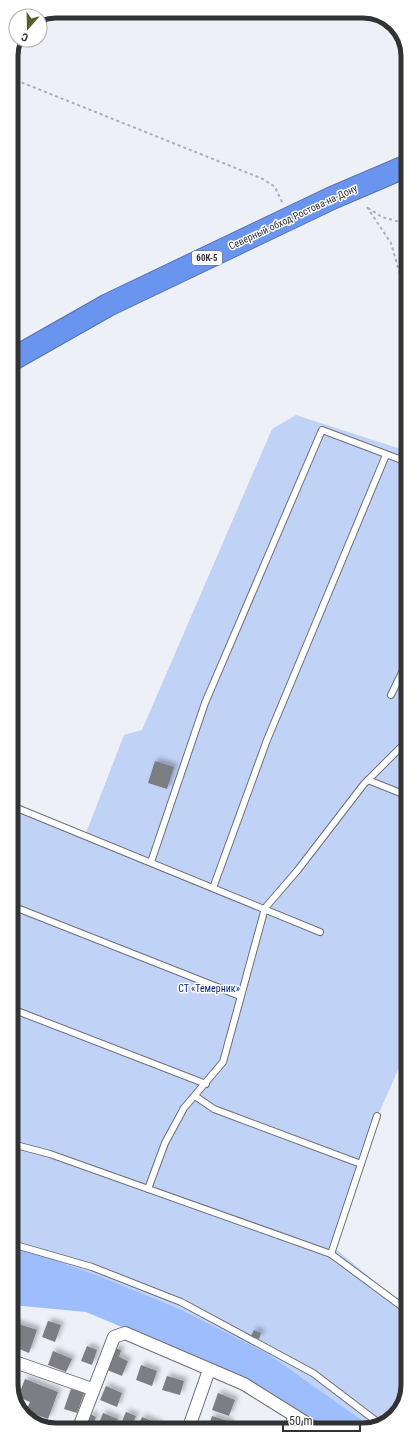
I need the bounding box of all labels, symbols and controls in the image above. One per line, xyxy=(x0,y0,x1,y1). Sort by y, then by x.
north arrow xyxy=(8,8,48,48)
text: С xyxy=(20,30,30,44)
street label: Северный обход Ростова-на-Дону xyxy=(227,182,359,252)
road number: 60К-5 xyxy=(192,251,222,265)
park label: СТ «Темерник» xyxy=(178,983,240,994)
scale bar xyxy=(283,1407,360,1433)
text: 50 m xyxy=(289,1414,313,1428)

